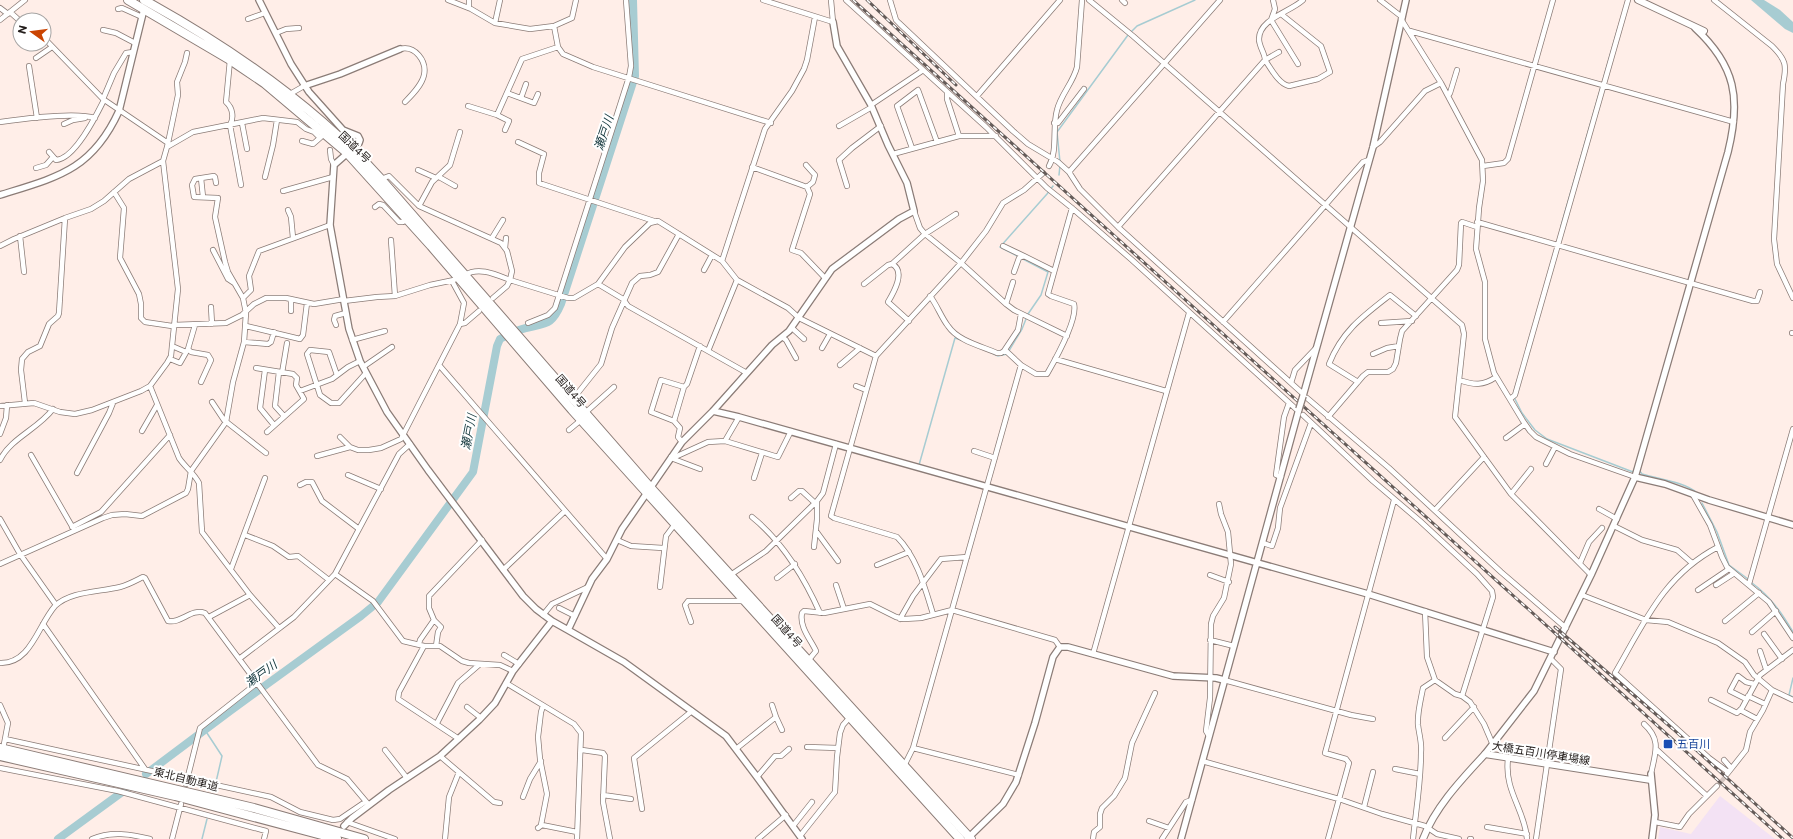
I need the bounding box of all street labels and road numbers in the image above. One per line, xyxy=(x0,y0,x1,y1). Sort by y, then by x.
street label: 国道4号 xyxy=(337,128,374,165)
street label: 国道4号 xyxy=(553,371,589,410)
street label: 国道4号 xyxy=(769,612,805,650)
street label: 大橋五百川停車場線 xyxy=(1491,738,1591,767)
street label: 東北自動車道 xyxy=(153,764,220,793)

